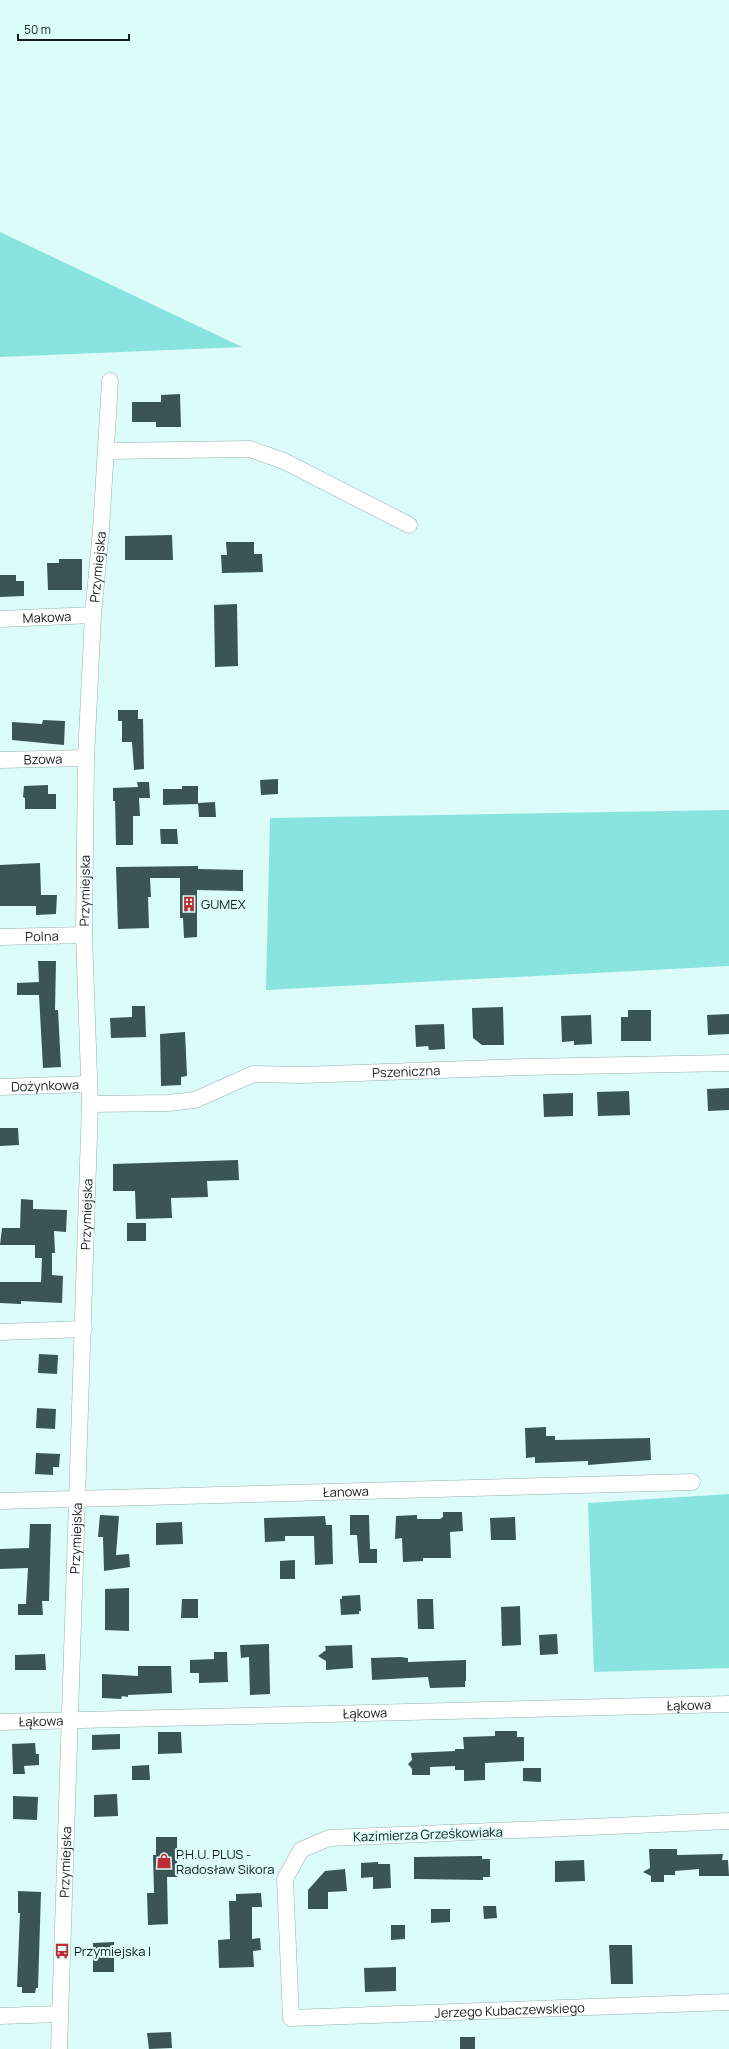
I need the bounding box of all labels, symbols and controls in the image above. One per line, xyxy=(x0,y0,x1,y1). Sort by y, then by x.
scale bar xyxy=(18,16,129,42)
text: 50 m xyxy=(24,21,51,38)
street label: Przymiejska xyxy=(85,531,110,603)
street label: Makowa xyxy=(22,607,72,627)
street label: Bzowa xyxy=(23,750,63,768)
street label: Przymiejska xyxy=(75,855,94,926)
building icon: GUMEX xyxy=(180,895,198,913)
place label: GUMEX xyxy=(201,895,246,913)
street label: Polna xyxy=(25,927,59,945)
street label: Pszeniczna xyxy=(372,1061,441,1081)
street label: Dożynkowa xyxy=(11,1075,79,1096)
street label: Przymiejska xyxy=(76,1178,97,1250)
street label: Łanowa xyxy=(323,1482,369,1501)
street label: Przymiejska xyxy=(66,1502,86,1574)
street label: Łąkowa xyxy=(666,1695,711,1715)
street label: Łąkowa xyxy=(342,1703,387,1723)
street label: Łąkowa xyxy=(18,1711,63,1731)
street label: Kazimierza Grześkowiaka xyxy=(353,1822,503,1846)
street label: Przymiejska xyxy=(55,1826,75,1898)
place label: P.H.U. PLUS - Radosław Sikora xyxy=(176,1845,274,1878)
shop icon: P.H.U. PLUS - Radosław Sikora xyxy=(155,1852,173,1870)
bus stop icon: Przymiejska I xyxy=(53,1942,71,1960)
place label: Przymiejska I xyxy=(74,1942,151,1960)
street label: Jerzego Kubaczewskiego xyxy=(434,1998,585,2022)

